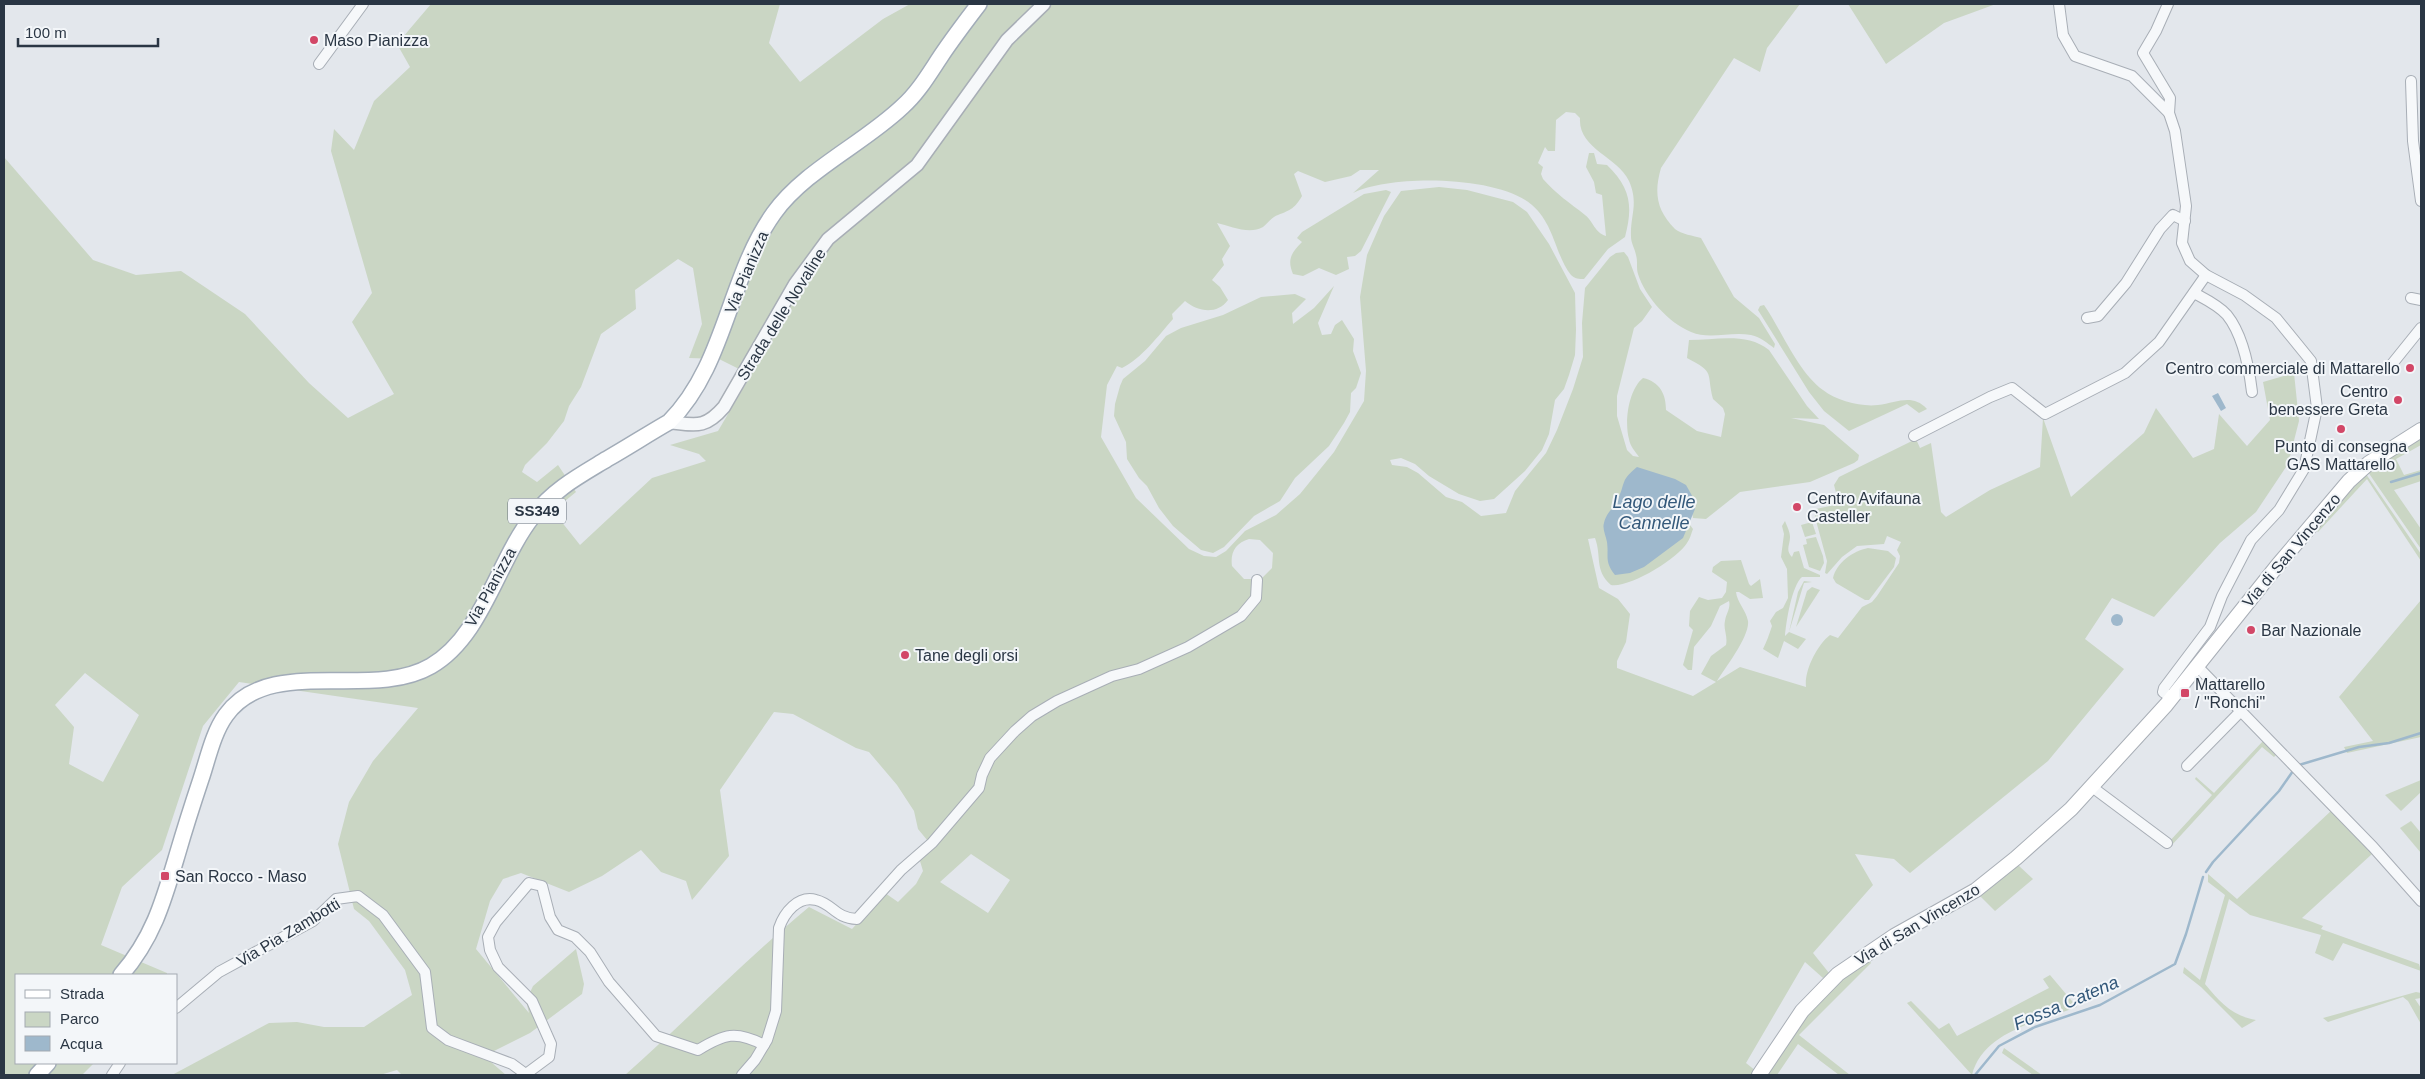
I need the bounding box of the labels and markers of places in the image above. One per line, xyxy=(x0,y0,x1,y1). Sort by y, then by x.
place label: Maso Pianizza xyxy=(324,32,428,49)
marker: Maso Pianizza xyxy=(308,34,320,46)
place label: Centro commerciale di Mattarello xyxy=(2165,360,2400,377)
marker: Centro commerciale di Mattarello xyxy=(2404,362,2416,374)
place label: Centro benessere Greta xyxy=(2269,383,2388,418)
marker: Centro benessere Greta xyxy=(2392,394,2404,406)
marker: Punto di consegna GAS Mattarello xyxy=(2335,423,2347,435)
place label: Punto di consegna GAS Mattarello xyxy=(2275,438,2407,473)
place label: Centro Avifauna Casteller xyxy=(1807,490,1921,525)
marker: Centro Avifauna Casteller xyxy=(1791,501,1803,513)
place label: Bar Nazionale xyxy=(2261,622,2362,639)
marker: Bar Nazionale xyxy=(2245,624,2257,636)
place label: Tane degli orsi xyxy=(915,647,1018,664)
marker: Tane degli orsi xyxy=(899,649,911,661)
place label: Mattarello / "Ronchi" xyxy=(2195,676,2265,711)
marker: Mattarello / "Ronchi" xyxy=(2179,687,2191,699)
place label: San Rocco - Maso xyxy=(175,868,307,885)
marker: San Rocco - Maso xyxy=(159,870,171,882)

